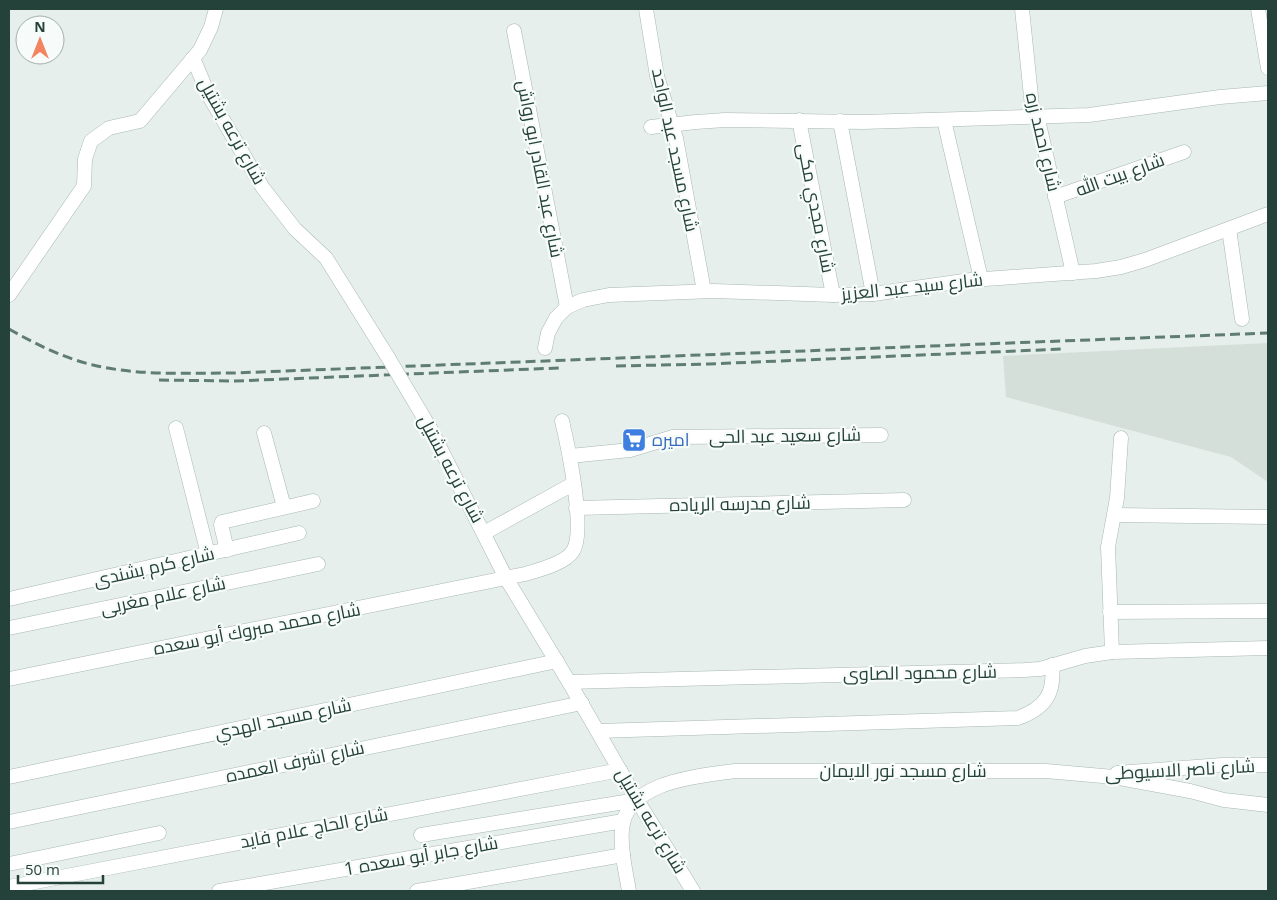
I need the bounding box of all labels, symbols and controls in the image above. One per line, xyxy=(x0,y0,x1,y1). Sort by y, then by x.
north arrow xyxy=(15,15,65,65)
text: N xyxy=(34,17,46,36)
street label: شارع مسجد عبد الواحد xyxy=(646,66,705,234)
street label: شارع ترعه بشتيل xyxy=(193,73,272,189)
street label: شارع عبد القادر ابو رواش xyxy=(511,78,570,260)
street label: شارع احمد زره xyxy=(1020,90,1067,194)
street label: شارع مجدي مكى xyxy=(790,141,841,275)
street label: شارع بيت الله xyxy=(1072,147,1168,202)
street label: شارع سيد عبد العزيز xyxy=(839,267,984,306)
street label: شارع ترعه بشتيل xyxy=(412,410,490,527)
street label: شارع سعيد عبد الحى xyxy=(709,422,861,449)
supermarket icon: اميره xyxy=(621,427,647,453)
place label: اميره xyxy=(652,427,690,451)
street label: شارع مدرسه الرياده xyxy=(669,490,811,517)
street label: شارع كرم بشندى xyxy=(91,540,217,593)
street label: شارع علام مغربى xyxy=(98,570,228,621)
street label: شارع محمد مبروك أبو سعده xyxy=(151,596,363,661)
street label: شارع محمود الصاوى xyxy=(843,659,997,686)
street label: شارع مسجد الهدي xyxy=(212,692,354,747)
street label: شارع اشرف العمده xyxy=(223,735,367,788)
street label: شارع ناصر الاسيوطى xyxy=(1104,753,1256,786)
street label: شارع مسجد نور الايمان xyxy=(819,758,987,783)
street label: شارع ترعه بشتيل xyxy=(610,763,693,878)
street label: شارع الحاج علام فايد xyxy=(238,801,390,854)
street label: شارع جابر أبو سعده 1 xyxy=(342,830,500,881)
scale bar xyxy=(18,852,102,884)
text: 50 m xyxy=(25,859,60,879)

